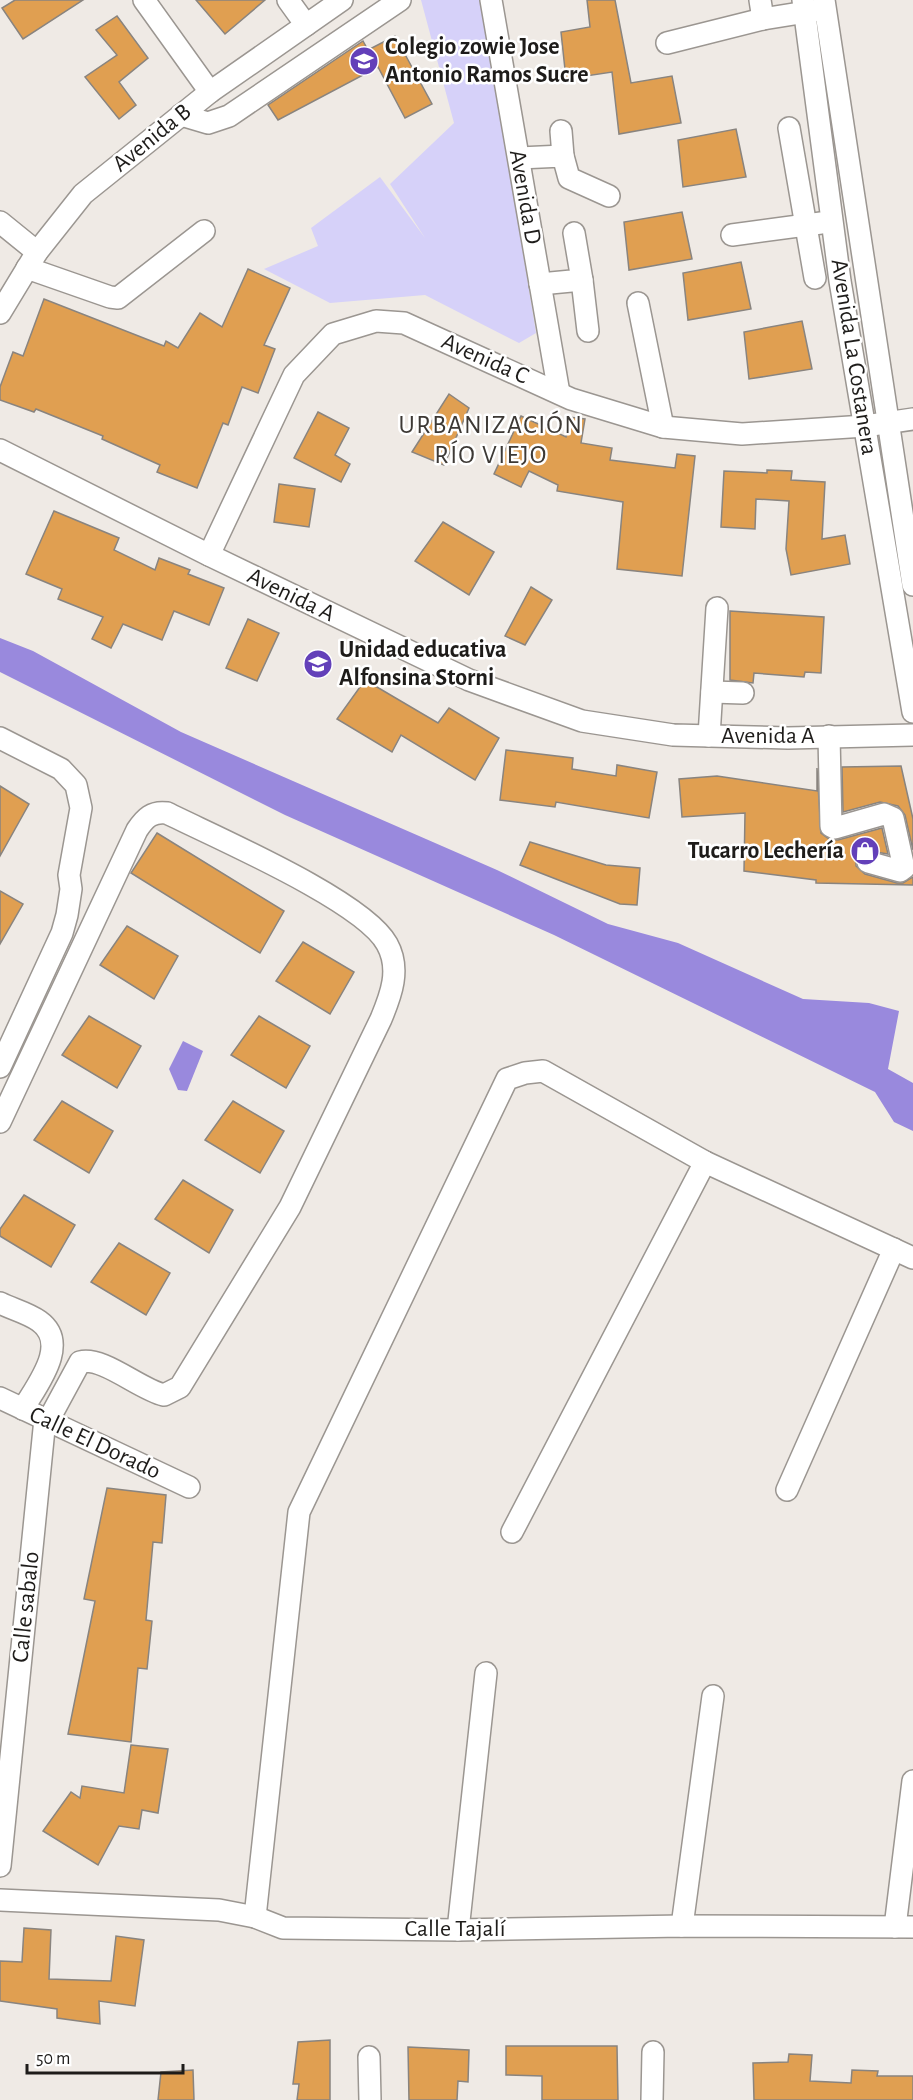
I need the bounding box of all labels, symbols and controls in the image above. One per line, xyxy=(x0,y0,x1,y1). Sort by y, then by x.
place label: Colegio zowie Jose Antonio Ramos Sucre xyxy=(385,35,589,87)
school or university icon: Colegio zowie Jose Antonio Ramos Sucre xyxy=(348,45,380,77)
street label: Avenida B xyxy=(108,99,196,177)
street label: Avenida D xyxy=(505,148,545,246)
street label: Avenida La Costanera xyxy=(827,257,881,457)
street label: Avenida C xyxy=(438,329,532,389)
district label: URBANIZACIÓN RÍO VIEJO xyxy=(398,410,584,468)
street label: Avenida A xyxy=(244,564,339,626)
place label: Unidad educativa Alfonsina Storni xyxy=(339,638,507,690)
school or university icon: Unidad educativa Alfonsina Storni xyxy=(302,648,334,680)
street label: Avenida A xyxy=(721,724,815,748)
shop icon: Tucarro Lechería xyxy=(849,835,881,867)
place label: Tucarro Lechería xyxy=(687,839,844,863)
street label: Calle El Dorado xyxy=(26,1402,164,1484)
street label: Calle sabalo xyxy=(8,1550,44,1664)
street label: Calle Tajalí xyxy=(405,1917,506,1941)
scale bar xyxy=(27,2037,183,2075)
text: 50 m xyxy=(36,2050,70,2068)

